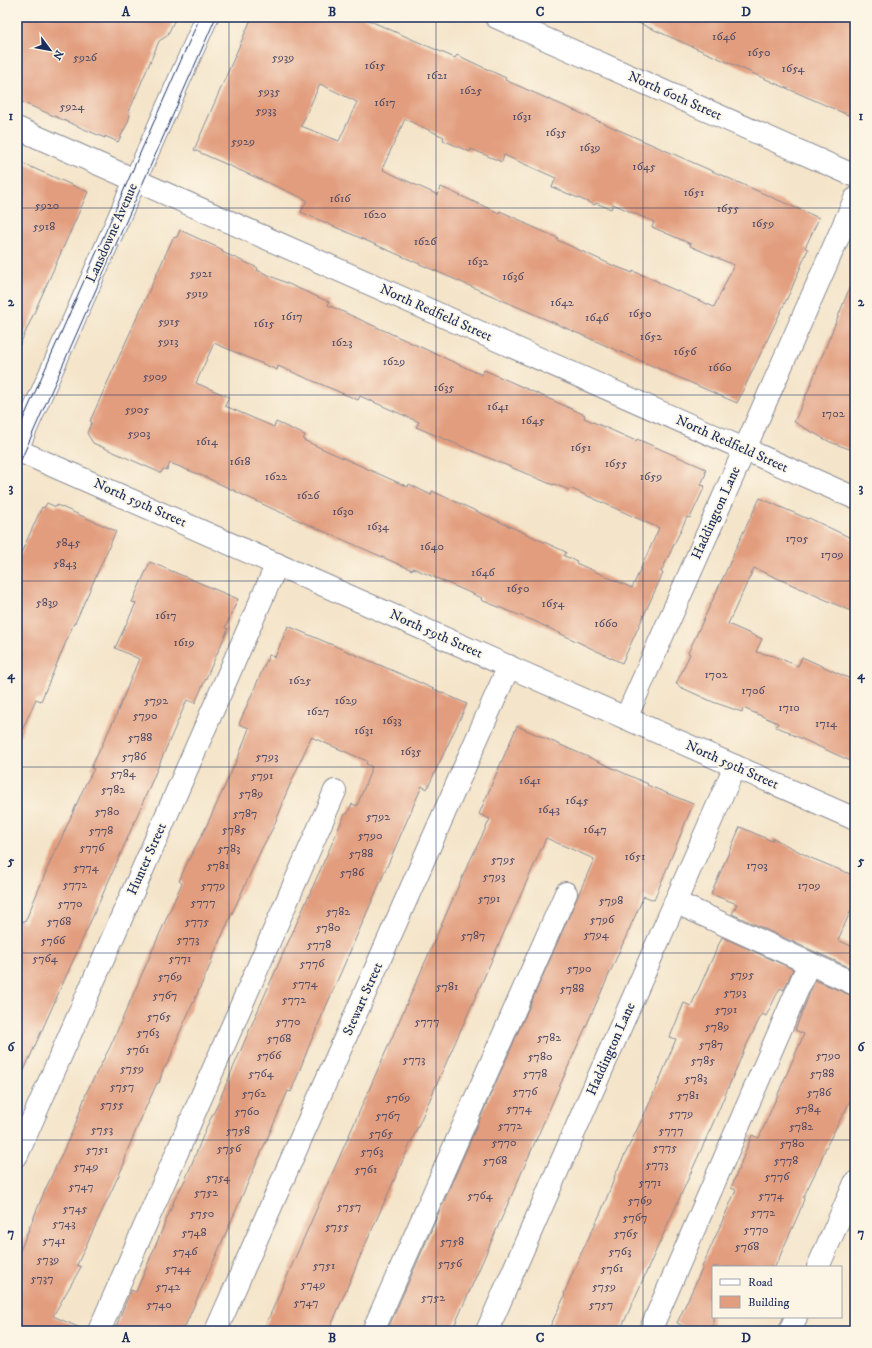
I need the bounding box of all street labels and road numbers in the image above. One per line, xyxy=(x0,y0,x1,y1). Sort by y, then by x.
street label: North 60th Street xyxy=(625,67,725,125)
street label: Lansdowne Avenue xyxy=(82,180,142,286)
street label: North Redfield Street xyxy=(377,280,495,346)
street label: North Redfield Street xyxy=(673,411,791,477)
street label: Haddington Lane xyxy=(687,463,745,562)
street label: North 59th Street xyxy=(91,474,190,532)
street label: North 59th Street xyxy=(387,605,486,663)
street label: North 59th Street xyxy=(683,736,782,794)
street label: Hunter Street xyxy=(123,820,171,898)
street label: Stewart Street xyxy=(339,959,387,1038)
street label: Haddington Lane xyxy=(582,999,640,1098)

